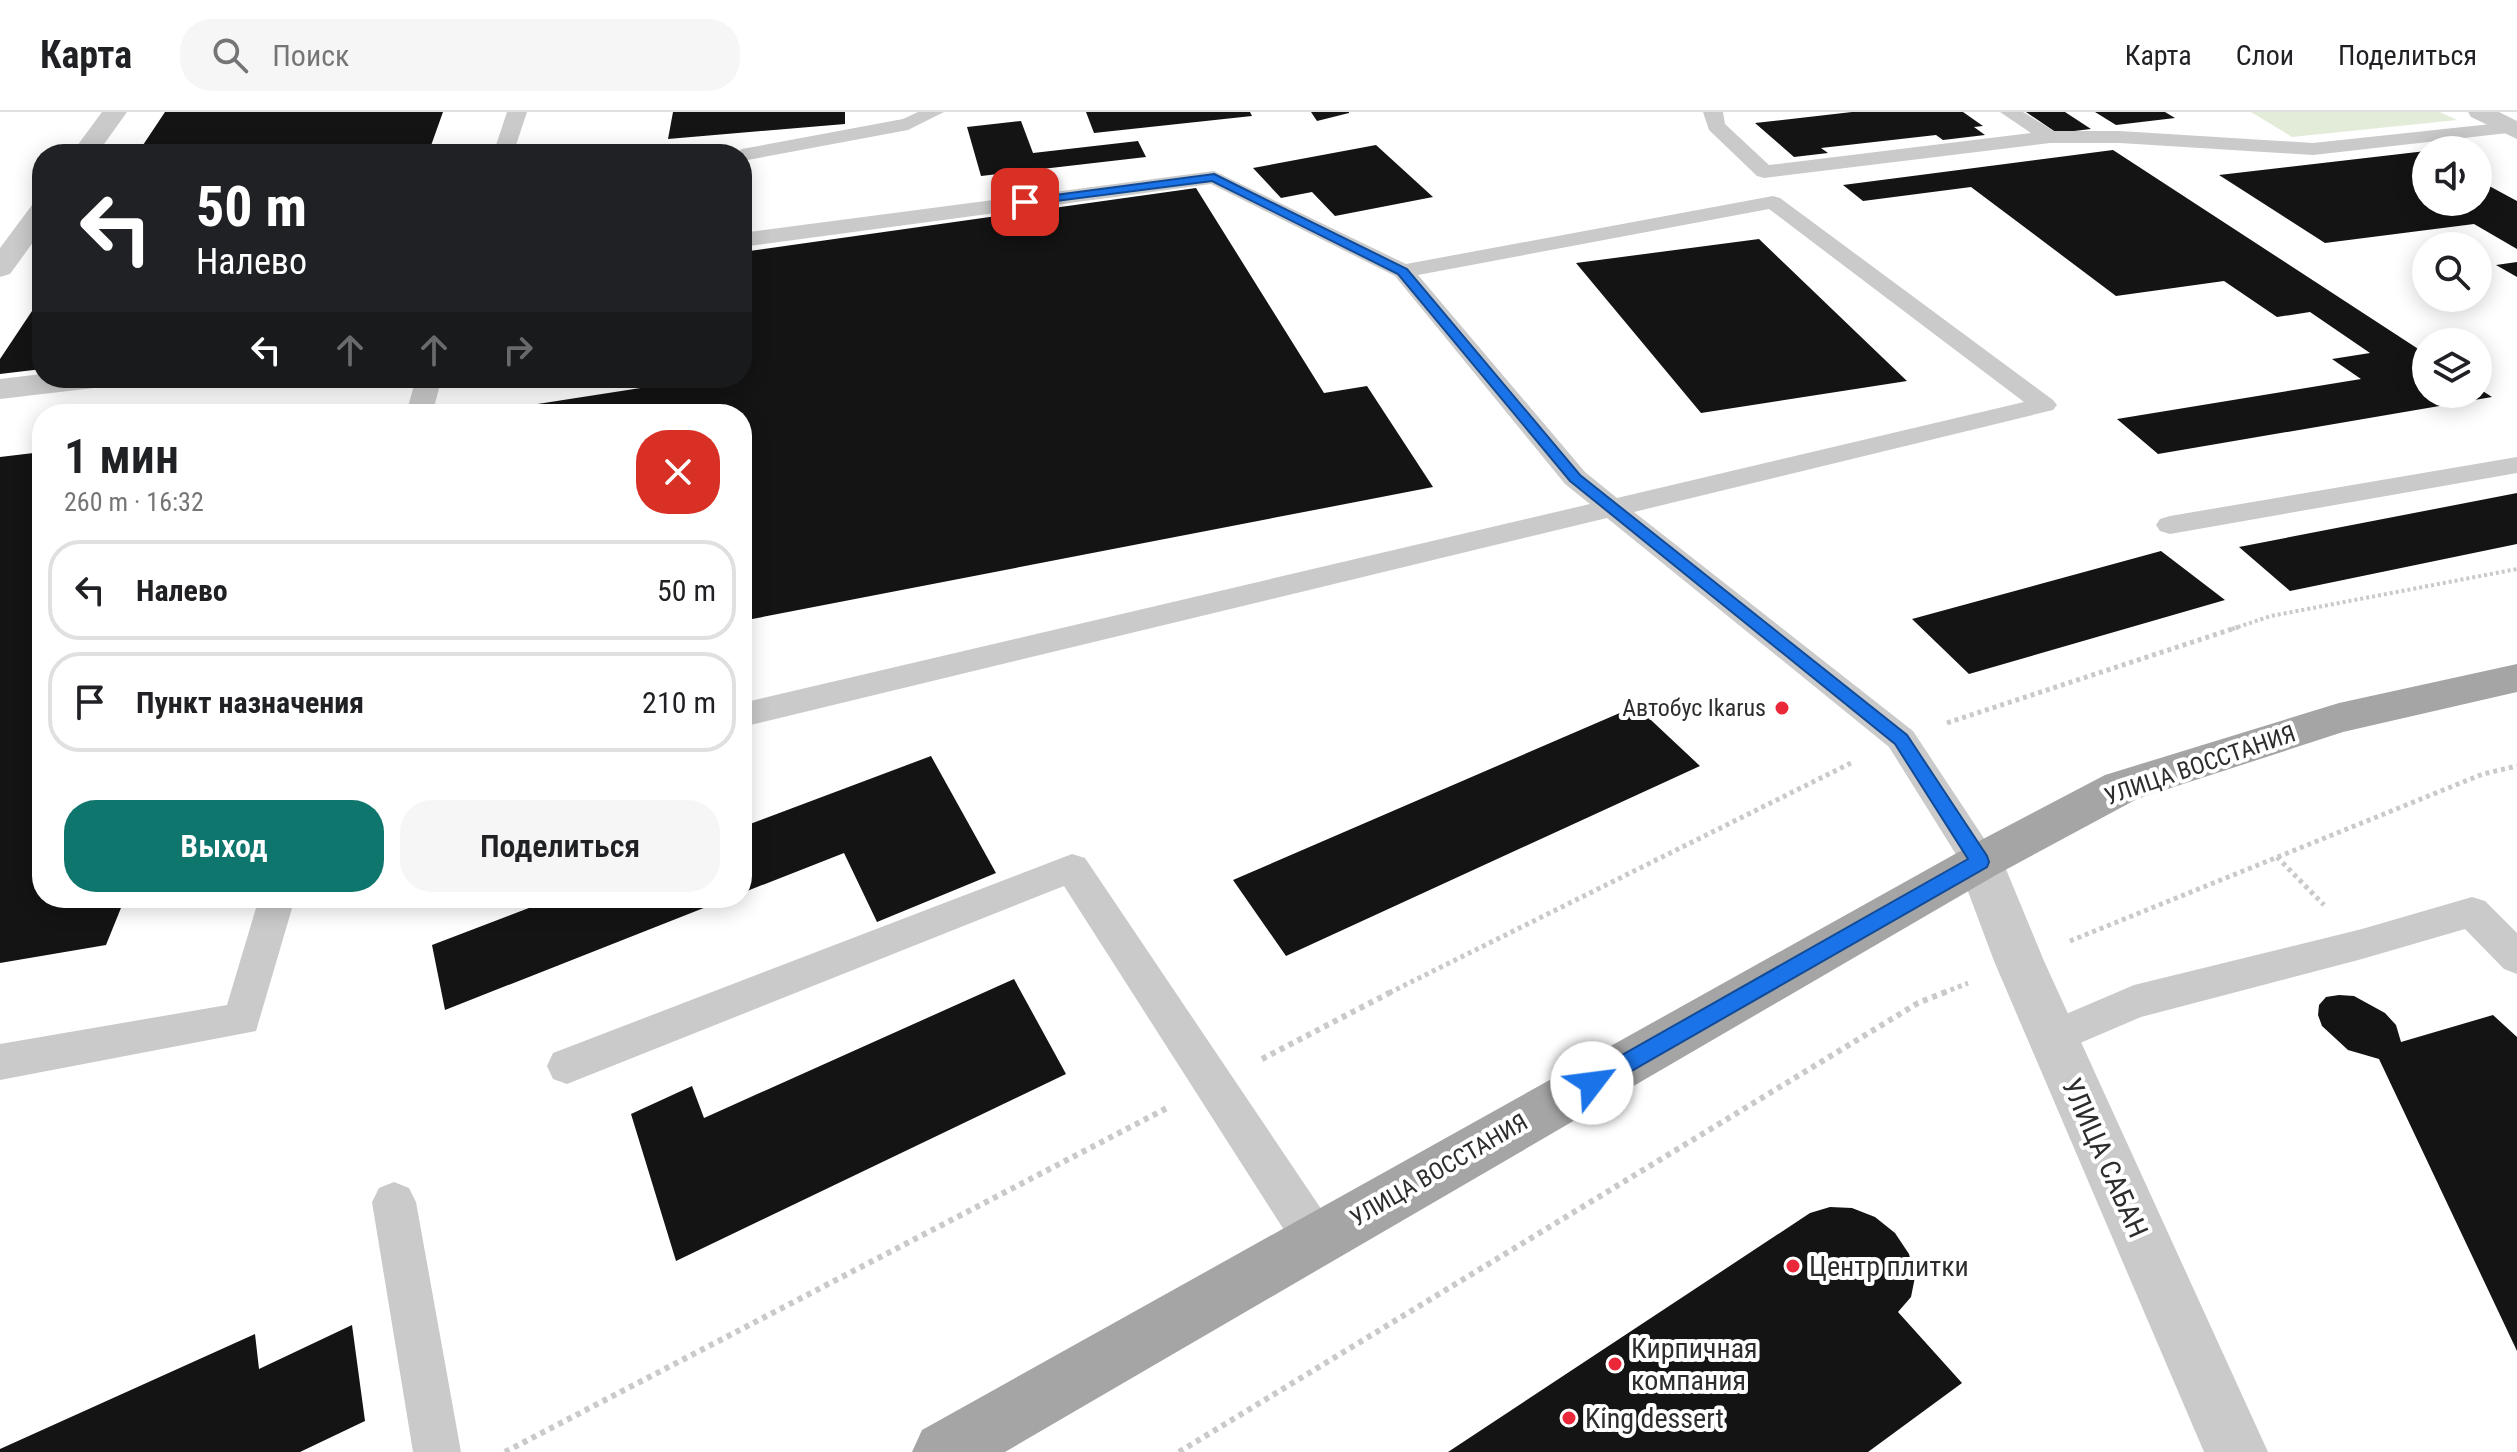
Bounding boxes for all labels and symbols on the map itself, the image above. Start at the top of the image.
pin [991,168,1059,236]
place label: Автобус Ikarus [1622,694,1766,722]
marker: Автобус Ikarus [1773,699,1791,717]
street label: УЛИЦА ВОССТАНИЯ [2101,719,2299,811]
position arrow [1550,1041,1634,1125]
street label: УЛИЦА САБАН [2055,1073,2155,1243]
street label: УЛИЦА ВОССТАНИЯ [1345,1108,1533,1232]
place label: Центр плитки [1809,1250,1969,1283]
marker: Центр плитки [1784,1257,1802,1275]
place label: Кирпичная компания [1631,1332,1758,1397]
marker: Кирпичная компания [1606,1355,1624,1373]
place label: King dessert [1585,1402,1724,1435]
marker: King dessert [1560,1409,1578,1427]

